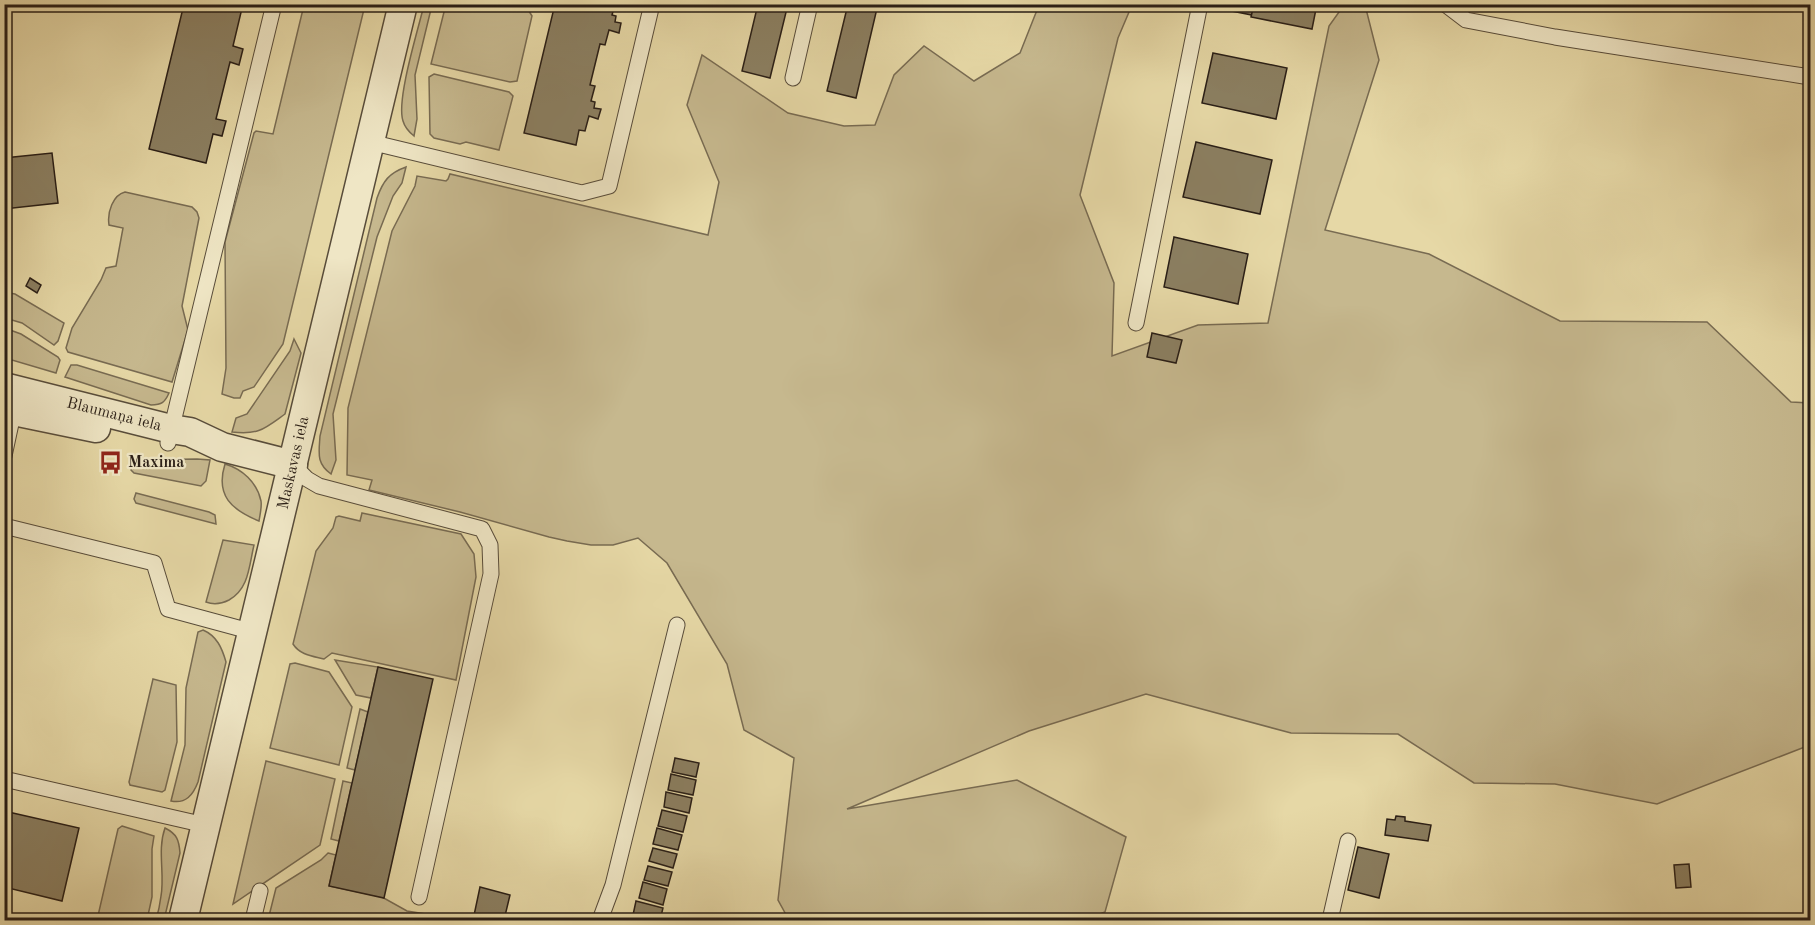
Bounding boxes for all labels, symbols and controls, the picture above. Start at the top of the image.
street label: Blaumaņa iela [65,395,163,436]
street label: Maskavas iela [276,415,313,511]
bus stop icon: Maxima [97,450,123,476]
place label: Maxima [128,455,184,471]

